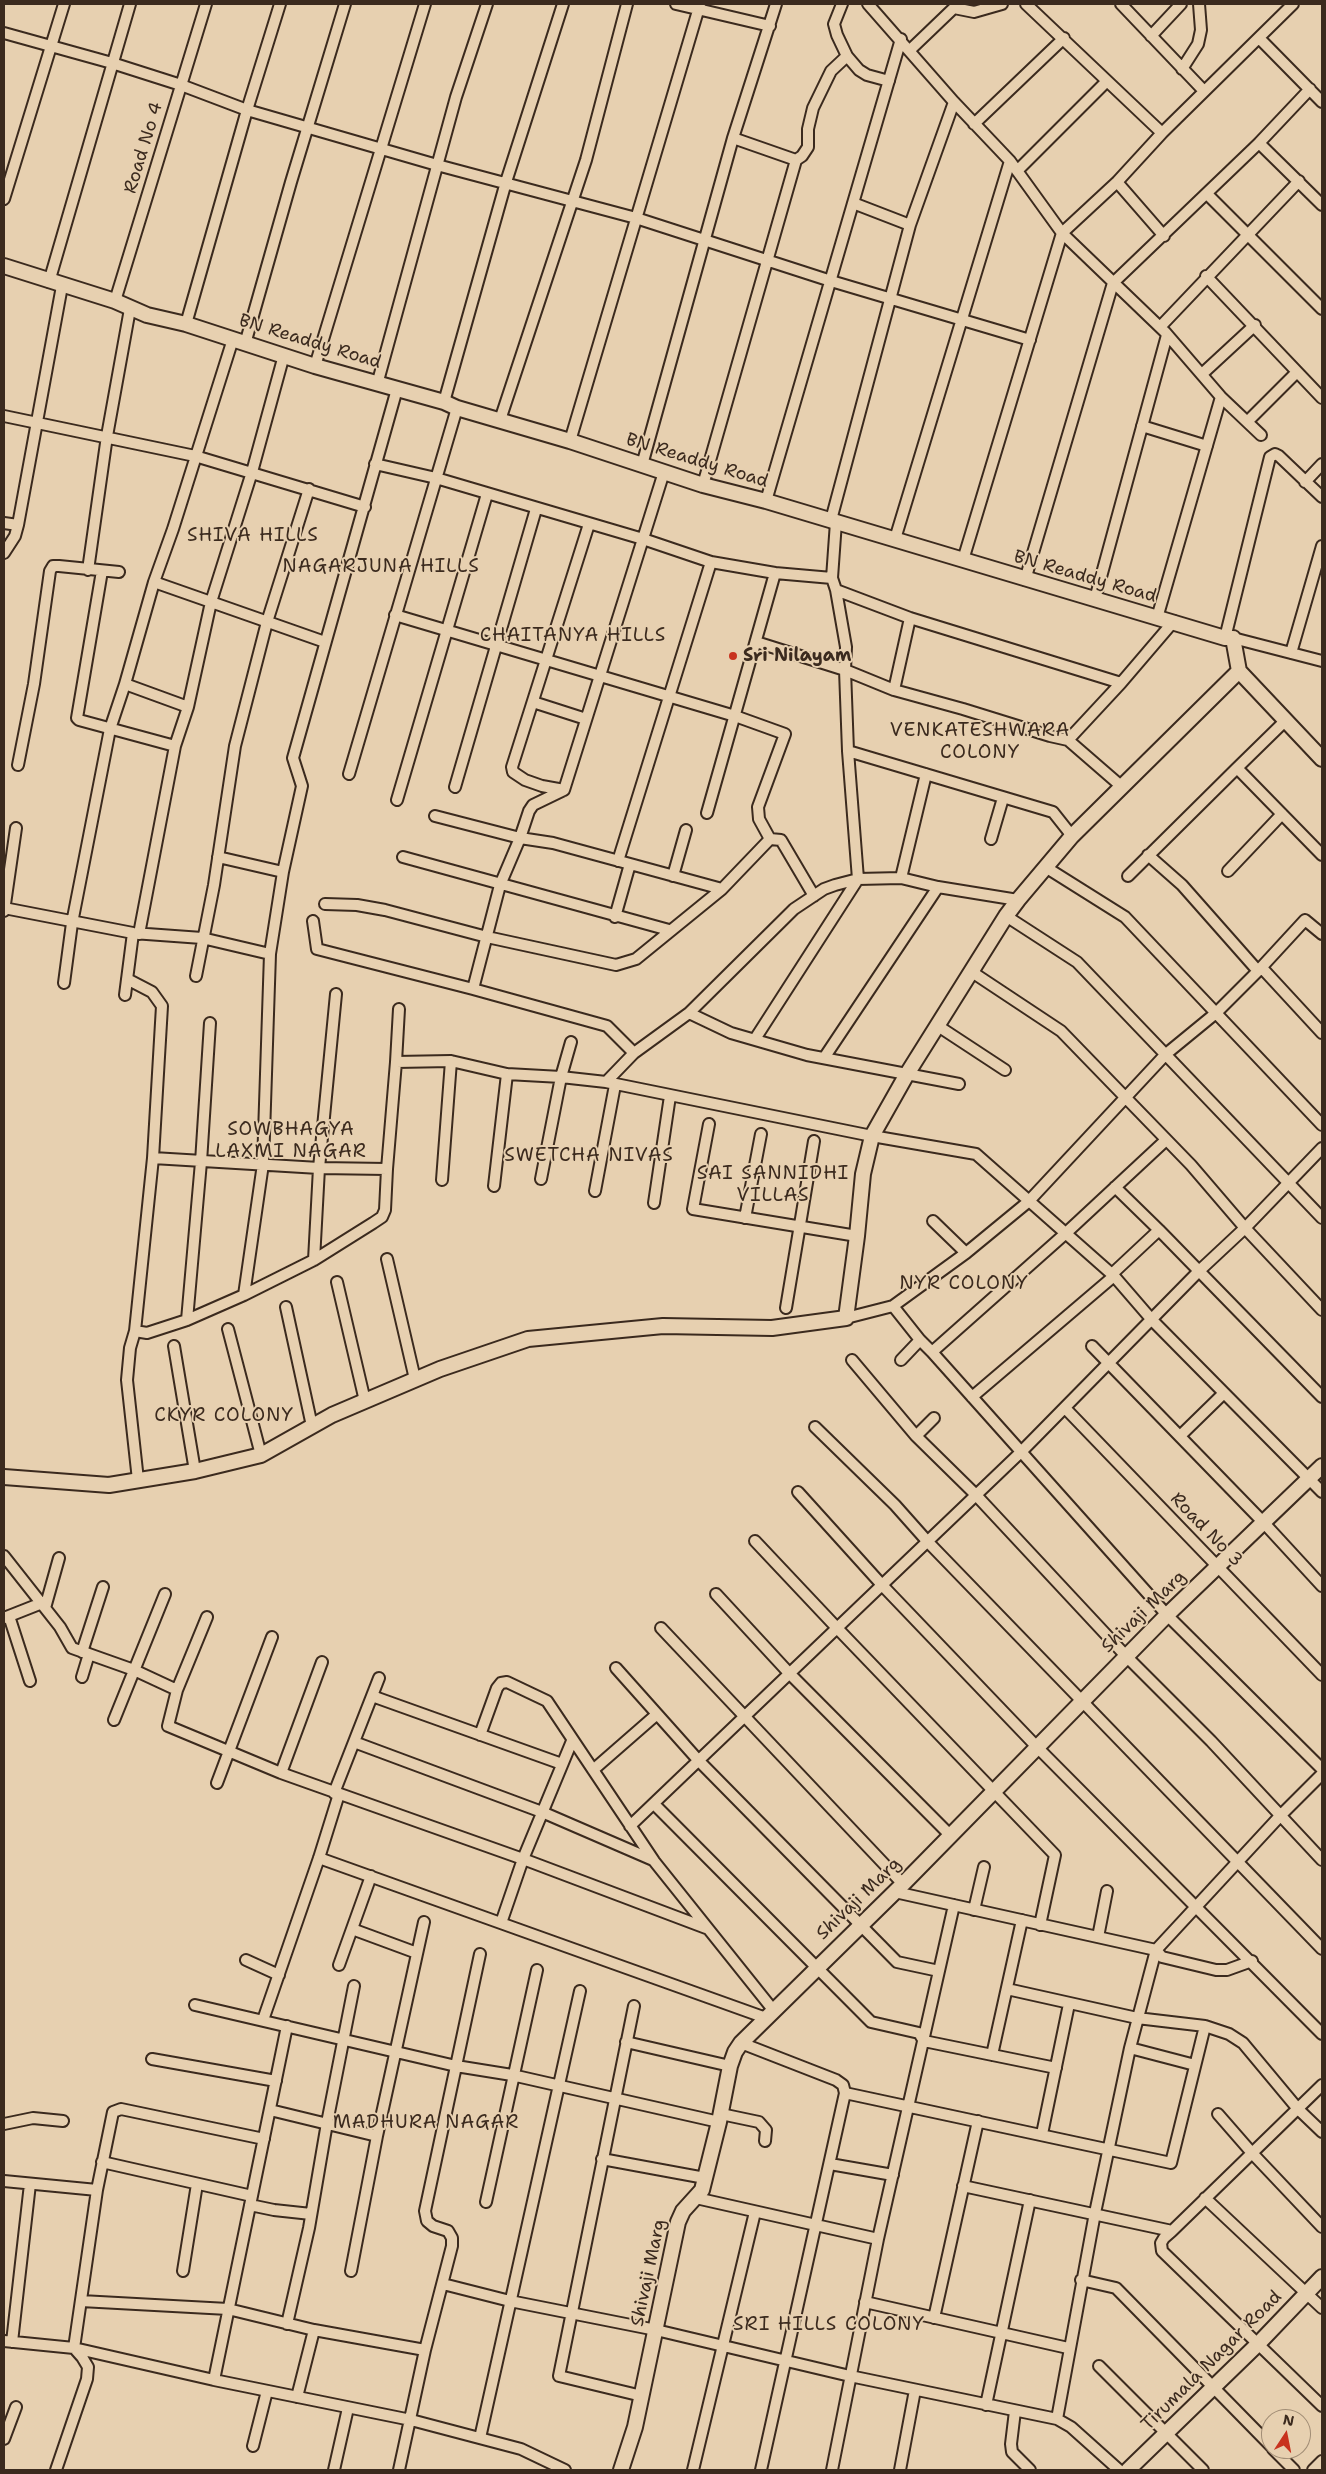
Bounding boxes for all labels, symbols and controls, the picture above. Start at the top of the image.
street label: Road No 4 [120,100,168,196]
street label: BN Readdy Road [236,310,384,374]
street label: BN Readdy Road [623,429,771,493]
district label: SHIVA HILLS [186,525,320,547]
street label: BN Readdy Road [1011,546,1159,608]
district label: NAGARJUNA HILLS [280,556,482,578]
district label: CHAITANYA HILLS [478,625,668,647]
place label: Sri Nilayam [743,645,851,667]
marker: Sri Nilayam [727,650,739,662]
district label: VENKATESHWARA COLONY [888,720,1072,764]
district label: SOWBHAGYA LAXMI NAGAR [214,1119,368,1163]
district label: SWETCHA NIVAS [503,1145,675,1167]
district label: SAI SANNIDHI VILLAS [695,1163,851,1207]
district label: NYR COLONY [898,1273,1030,1295]
district label: CKYR COLONY [153,1405,295,1427]
street label: Road No 3 [1165,1489,1247,1571]
street label: Shivaji Marg [1097,1566,1191,1658]
street label: Shivaji Marg [812,1853,906,1945]
district label: MADHURA NAGAR [331,2112,521,2134]
street label: Shivaji Marg [627,2217,671,2329]
street label: Tirumala Nagar Road [1137,2286,1287,2436]
district label: SRI HILLS COLONY [731,2314,927,2336]
north arrow [1261,2409,1311,2459]
text: N [1282,2410,1296,2430]

